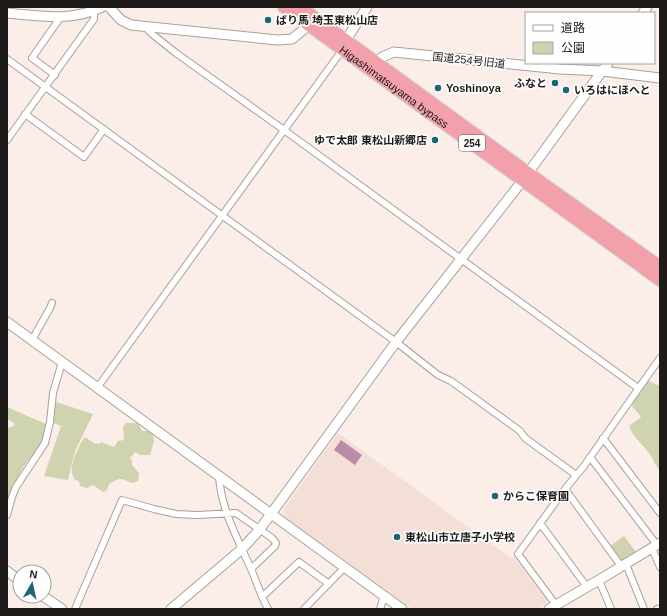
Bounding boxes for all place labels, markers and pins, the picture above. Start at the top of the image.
place label: ばり馬 埼玉東松山店 [276,14,378,26]
marker: ばり馬 埼玉東松山店 [263,15,273,25]
place label: ふなと [514,77,547,89]
marker: ふなと [550,78,560,88]
place label: Yoshinoya [446,82,502,94]
marker: Yoshinoya [433,83,443,93]
place label: いろはにほへと [574,84,650,96]
marker: いろはにほへと [561,85,571,95]
place label: ゆで太郎 東松山新郷店 [314,134,427,146]
marker: ゆで太郎 東松山新郷店 [430,135,440,145]
place label: からこ保育園 [503,490,569,502]
marker: からこ保育園 [490,491,500,501]
place label: 東松山市立唐子小学校 [405,531,515,543]
marker: 東松山市立唐子小学校 [392,532,402,542]

